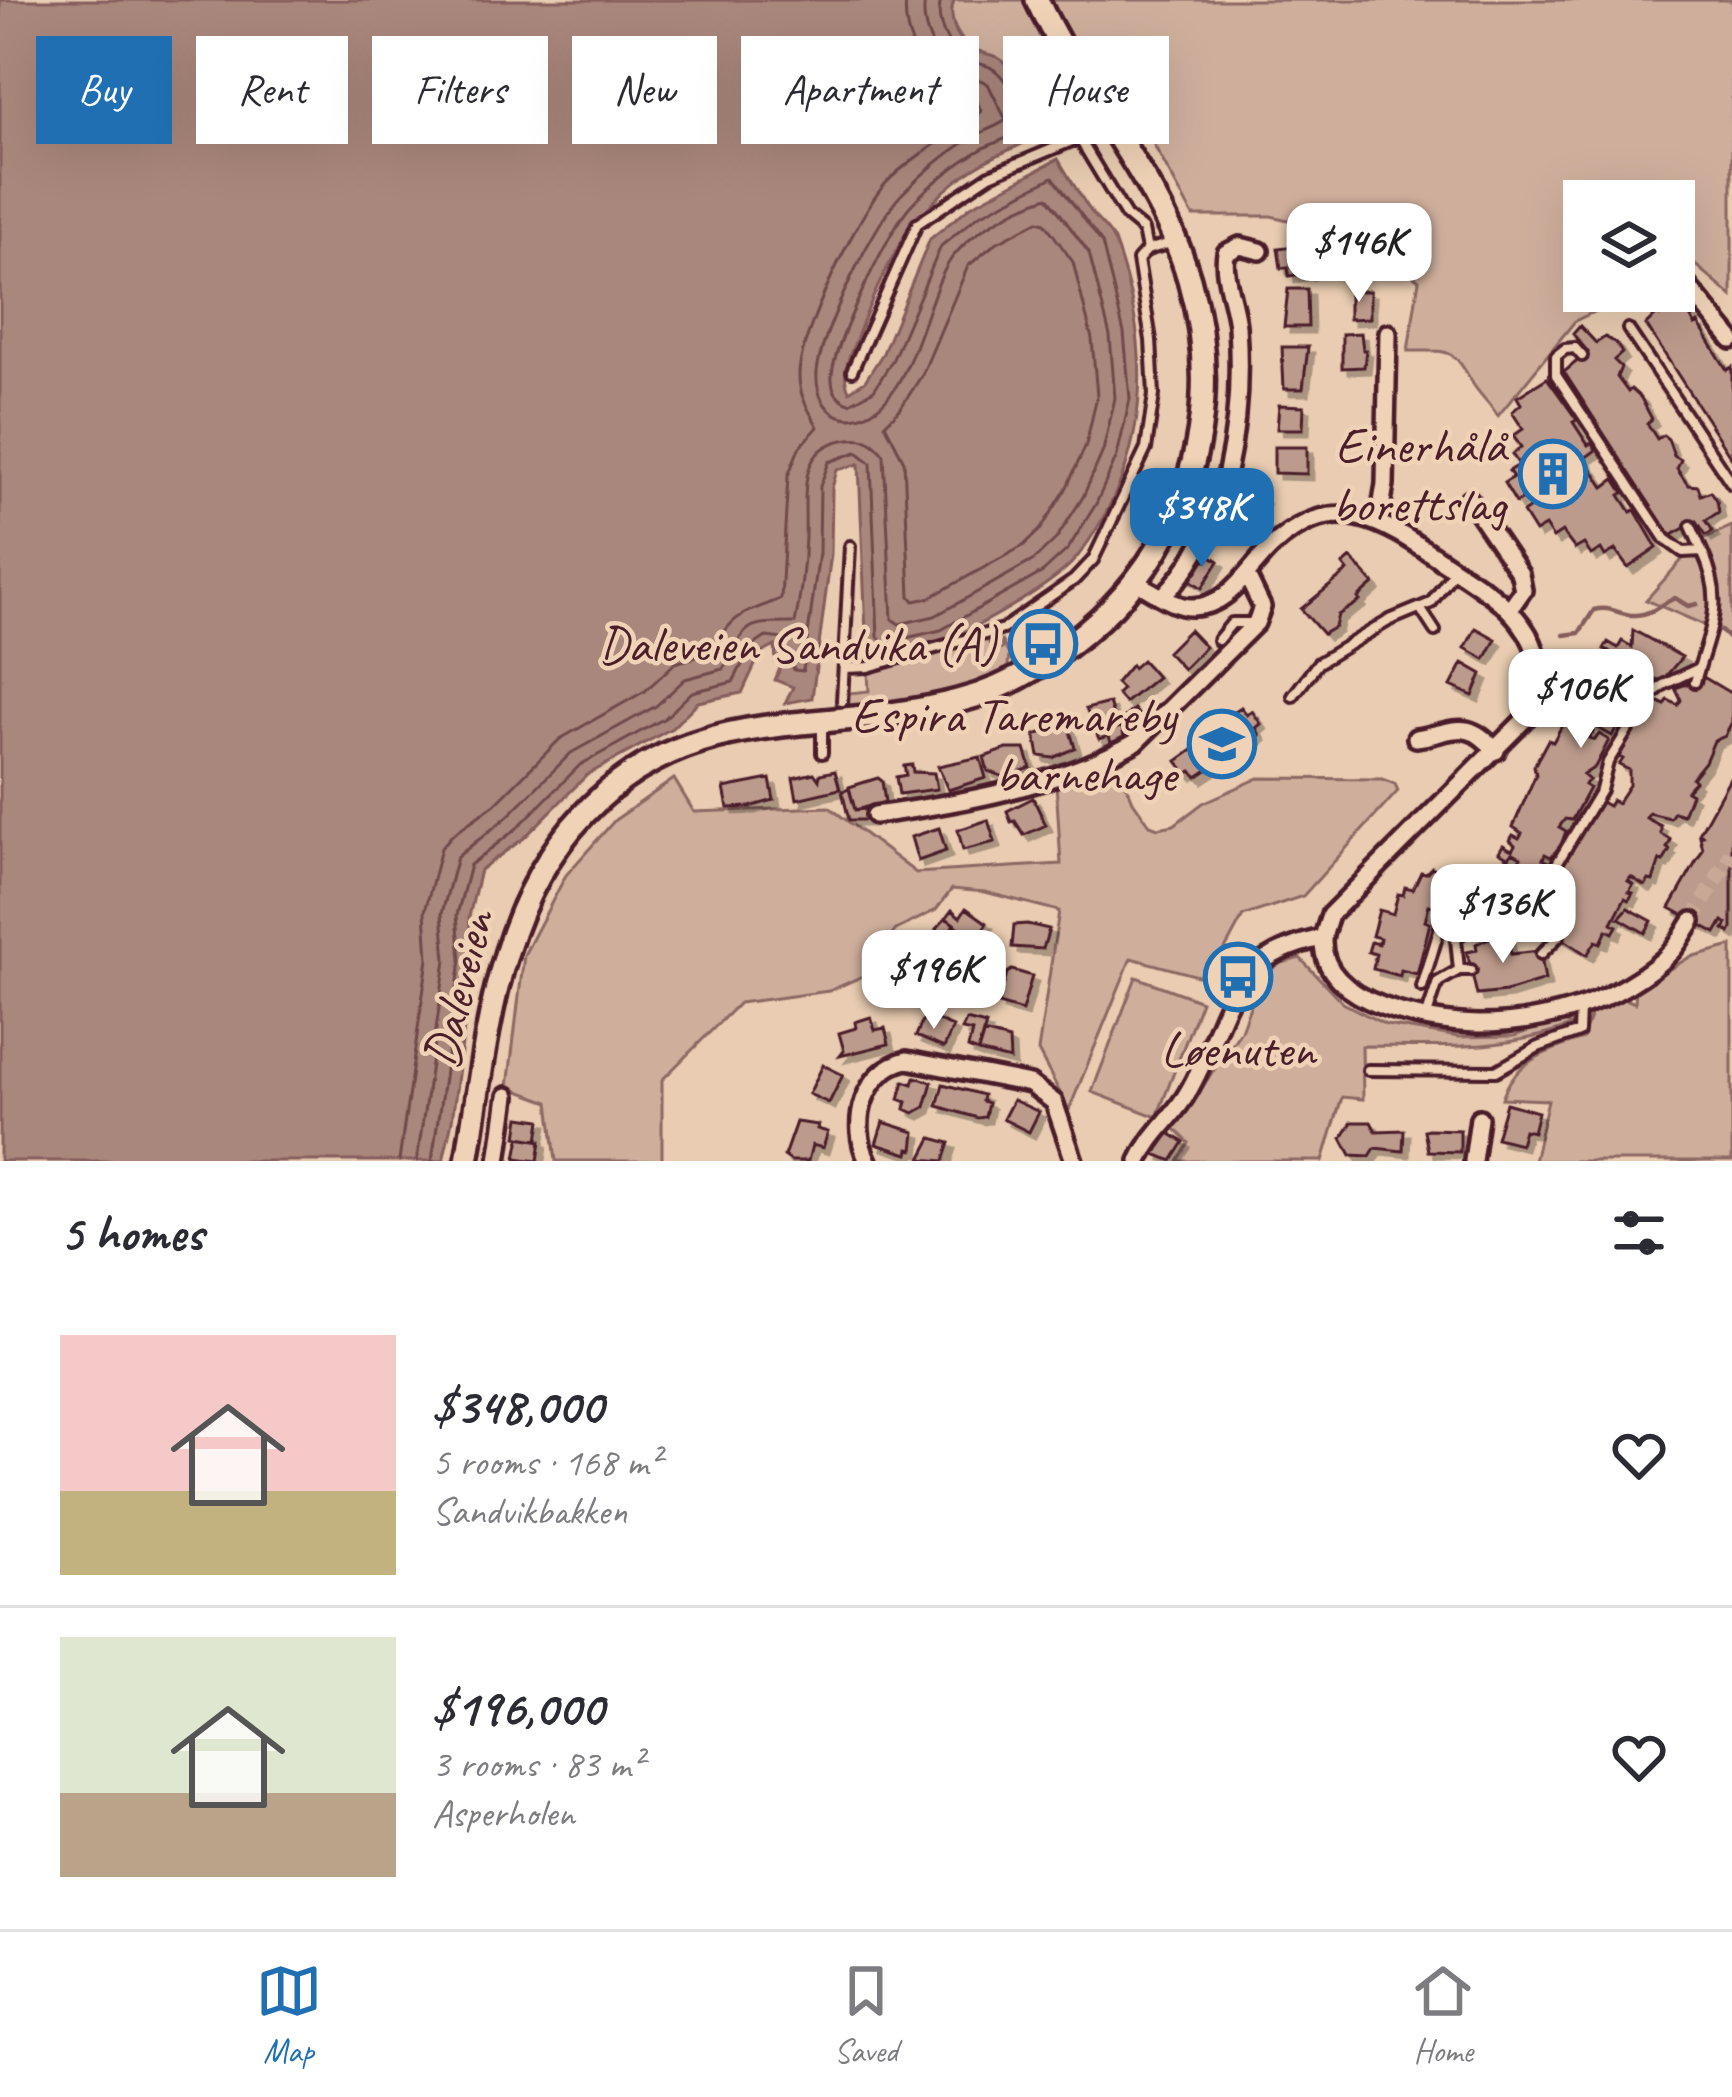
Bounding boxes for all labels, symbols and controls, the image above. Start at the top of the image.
chip: Buy [36,36,172,144]
chip: Rent [196,36,348,144]
chip: Filters [372,36,548,144]
chip: New [572,36,717,144]
chip: Apartment [741,36,979,144]
chip: House [1003,36,1169,144]
map controls [1563,180,1695,312]
button: layers [1563,180,1695,312]
pin: $146K [1275,203,1443,305]
text: $146K [1314,217,1404,266]
place label: Einerhålå borettslag [1332,413,1510,536]
building icon: Einerhålå borettslag [1518,439,1588,509]
pin: $348K [1118,468,1286,570]
text: $348K [1157,482,1247,531]
bus stop icon: Daleveien Sandvika (A) [1008,609,1078,679]
place label: Daleveien Sandvika (A) [598,612,999,676]
pin: $106K [1497,649,1665,751]
text: $106K [1536,663,1626,712]
place label: Espira Taremareby barnehage [851,683,1180,806]
school or university icon: Espira Taremareby barnehage [1187,709,1257,779]
pin: $136K [1419,864,1587,966]
text: $136K [1458,878,1548,927]
street label: Daleveien [408,901,509,1074]
pin: $196K [850,930,1018,1032]
bus stop icon: Løenuten [1203,942,1273,1012]
text: $196K [889,944,979,993]
place label: Løenuten [1161,1017,1318,1081]
icon: filters [1606,1200,1672,1266]
text: 5 homes [60,1201,203,1265]
text: $348,000 [432,1374,603,1438]
icon: home [156,1383,300,1527]
icon: heart [1606,1422,1672,1488]
text: 5 rooms · 168 m² [432,1438,660,1487]
text: Sandvikbakken [432,1487,627,1536]
text: $196,000 [432,1676,603,1740]
icon: home [156,1685,300,1829]
icon: heart [1606,1724,1672,1790]
text: 3 rooms · 83 m² [432,1740,643,1789]
text: Asperholen [432,1789,575,1838]
tab: Map [256,1958,322,2072]
tab: Saved [833,1958,899,2072]
tab: Home [1410,1958,1476,2072]

